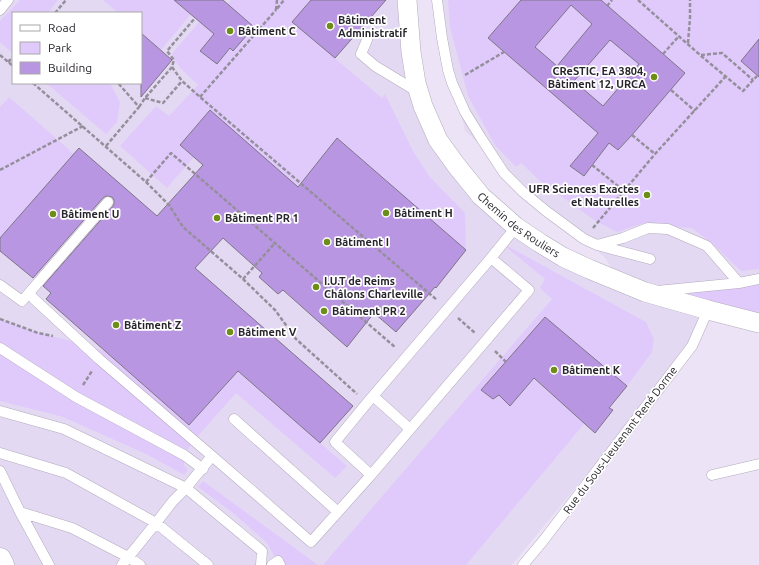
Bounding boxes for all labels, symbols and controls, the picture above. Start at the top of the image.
legend [12,12,142,84]
place label: Bâtiment Administratif [338,14,407,39]
text: Road [48,21,76,34]
marker: Bâtiment Administratif [325,21,335,31]
place label: Bâtiment C [238,25,296,37]
marker: Bâtiment C [225,26,235,36]
text: Park [48,41,72,54]
text: Building [48,61,92,74]
place label: CReSTIC, EA 3804, Bâtiment 12, URCA [548,65,646,90]
marker: CReSTIC, EA 3804, Bâtiment 12, URCA [649,72,659,82]
place label: UFR Sciences Exactes et Naturelles [529,183,639,208]
street label: Chemin des Rouliers [475,190,562,260]
marker: UFR Sciences Exactes et Naturelles [642,190,652,200]
place label: Bâtiment H [394,207,453,219]
place label: Bâtiment U [61,208,119,220]
marker: Bâtiment H [381,208,391,218]
marker: Bâtiment U [48,209,58,219]
place label: Bâtiment PR 1 [225,212,299,224]
marker: Bâtiment PR 1 [212,213,222,223]
place label: Bâtiment I [335,236,389,248]
marker: Bâtiment I [322,237,332,247]
place label: I.U.T de Reims Châlons Charleville [324,275,423,300]
marker: I.U.T de Reims Châlons Charleville [311,282,321,292]
place label: Bâtiment PR 2 [332,305,406,317]
marker: Bâtiment PR 2 [319,306,329,316]
place label: Bâtiment Z [124,319,182,331]
marker: Bâtiment Z [111,320,121,330]
place label: Bâtiment V [238,326,297,338]
marker: Bâtiment V [225,327,235,337]
street label: Rue du Sous-Lieutenant René Dorme [561,364,679,516]
place label: Bâtiment K [562,364,621,376]
marker: Bâtiment K [549,365,559,375]

